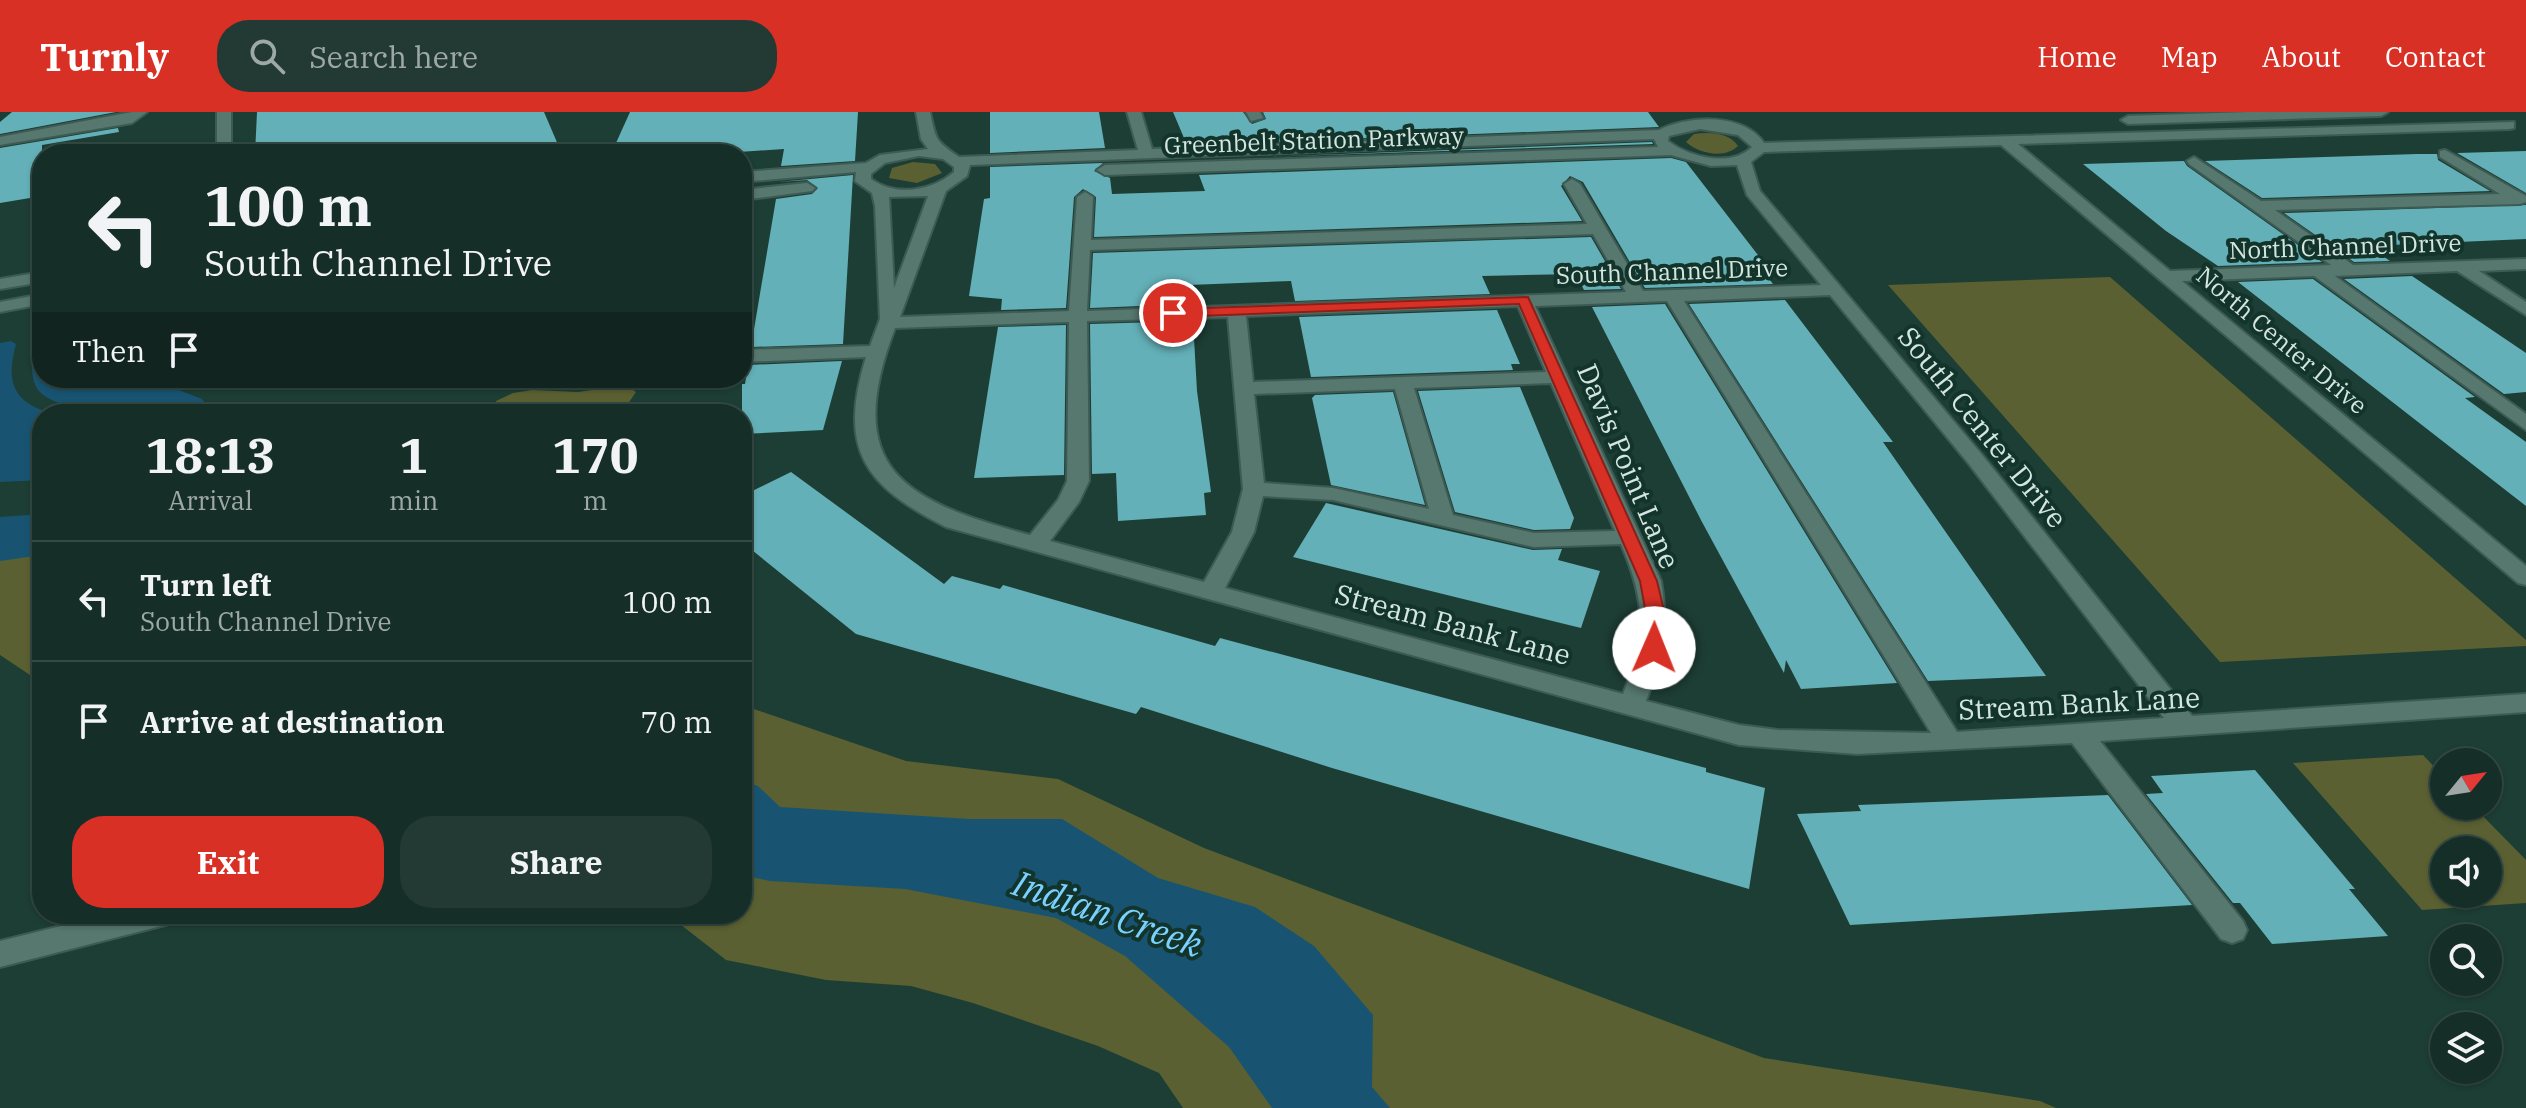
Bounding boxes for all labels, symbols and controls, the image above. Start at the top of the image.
search box [217,20,777,92]
text: Turnly [40,32,169,81]
icon: search [245,34,289,78]
text: Search here [309,37,478,76]
text: Home [2037,38,2117,75]
text: Map [2161,38,2218,75]
text: About [2262,38,2341,75]
text: Contact [2385,38,2486,75]
street label: Greenbelt Station Parkway [1163,119,1465,161]
text: 100 m [204,169,372,241]
icon: left [72,176,176,280]
street label: North Channel Drive [2228,226,2462,266]
text: South Channel Drive [204,239,552,286]
street label: South Channel Drive [1555,251,1789,291]
street label: North Center Drive [2190,259,2374,421]
pin [1139,279,1207,347]
icon: arrive [1151,291,1195,335]
street label: South Center Drive [1890,319,2076,535]
icon: arrive [162,328,206,372]
text: Then [72,331,146,370]
street label: Davis Point Lane [1569,358,1689,574]
text: 18:13 [146,424,275,486]
text: 1 [399,424,428,486]
text: 170 [552,424,638,486]
text: Arrival [168,483,253,517]
text: min [389,483,438,517]
text: m [583,483,608,517]
text: Turn left [140,565,272,604]
street label: Stream Bank Lane [1331,575,1575,673]
icon: left [72,579,116,623]
text: 100 m [622,582,712,621]
text: South Channel Drive [140,604,391,638]
position arrow [1612,606,1696,690]
street label: Stream Bank Lane [1957,678,2201,728]
icon: arrive [72,699,116,743]
text: Arrive at destination [140,702,445,741]
text: 70 m [640,702,712,741]
north arrow [2430,748,2502,820]
map controls [2430,748,2502,1084]
button: Exit [72,816,384,908]
button: Share [400,816,712,908]
button: sound [2430,836,2502,908]
water label: Indian Creek [1006,858,1210,968]
button: search [2430,924,2502,996]
button: layers [2430,1012,2502,1084]

